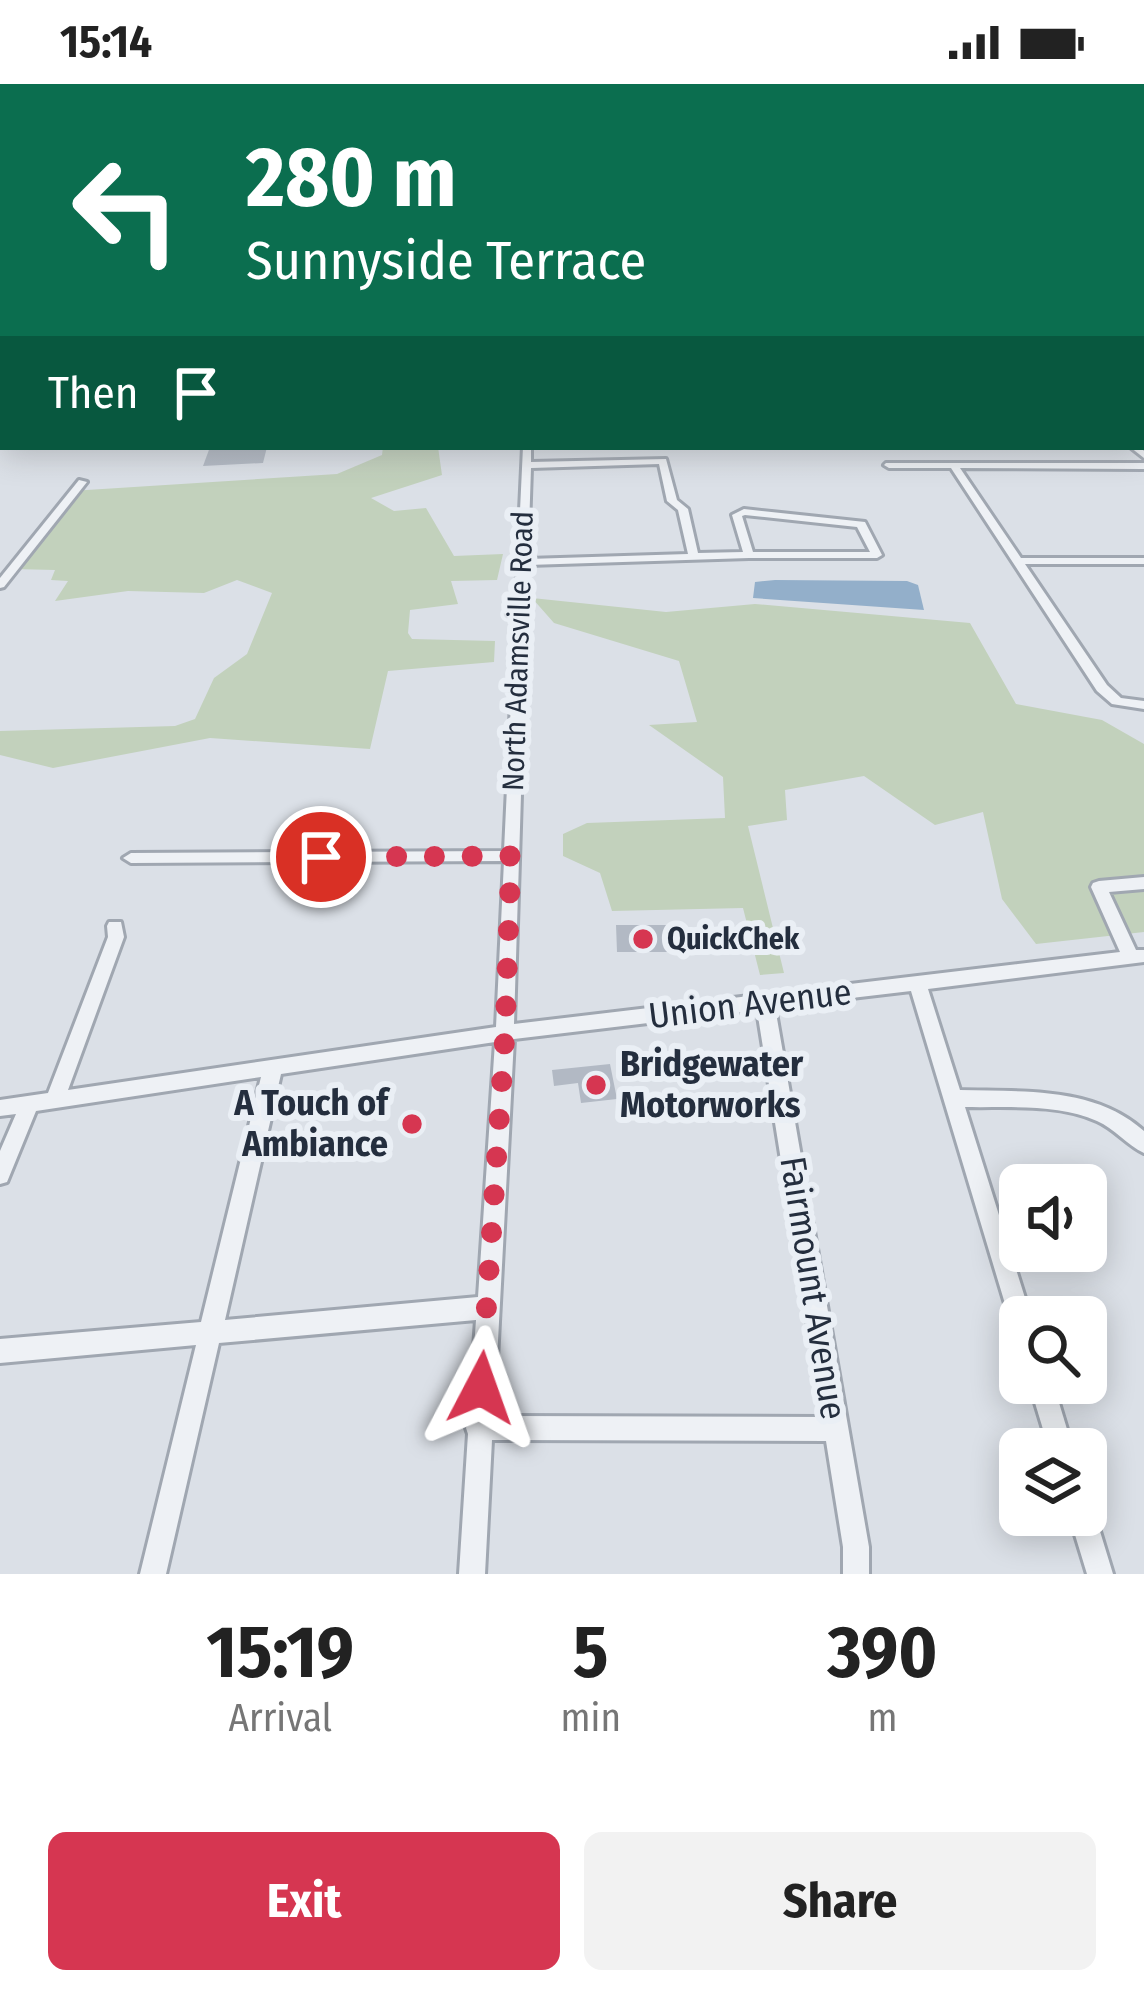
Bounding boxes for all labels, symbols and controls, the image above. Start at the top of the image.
text: 15:14 [60,15,152,69]
text: 280 m [246,127,457,228]
icon: left [48,132,204,288]
text: Sunnyside Terrace [246,229,646,293]
icon: arrive [163,360,229,426]
text: Then [48,366,139,420]
street label: North Adamsville Road [495,511,541,791]
pin [270,806,372,908]
icon: arrive [288,824,354,890]
place label: QuickChek [667,921,800,957]
marker: QuickChek [630,926,656,952]
street label: Union Avenue [646,970,854,1038]
place label: Bridgewater Motorworks [620,1042,804,1127]
marker: Bridgewater Motorworks [583,1072,609,1098]
place label: A Touch of Ambiance [233,1081,391,1166]
marker: A Touch of Ambiance [399,1111,425,1137]
street label: Fairmount Avenue [770,1153,856,1423]
map controls [999,1164,1107,1536]
button: sound [999,1164,1107,1272]
button: search [999,1296,1107,1404]
position arrow [418,1325,544,1451]
button: layers [999,1428,1107,1536]
text: 15:19 [207,1610,354,1696]
text: 5 [573,1610,608,1696]
text: 390 [828,1610,937,1696]
text: Arrival [229,1695,332,1741]
text: min [561,1695,621,1741]
text: m [867,1695,897,1741]
button: Exit [48,1832,560,1970]
button: Share [584,1832,1096,1970]

